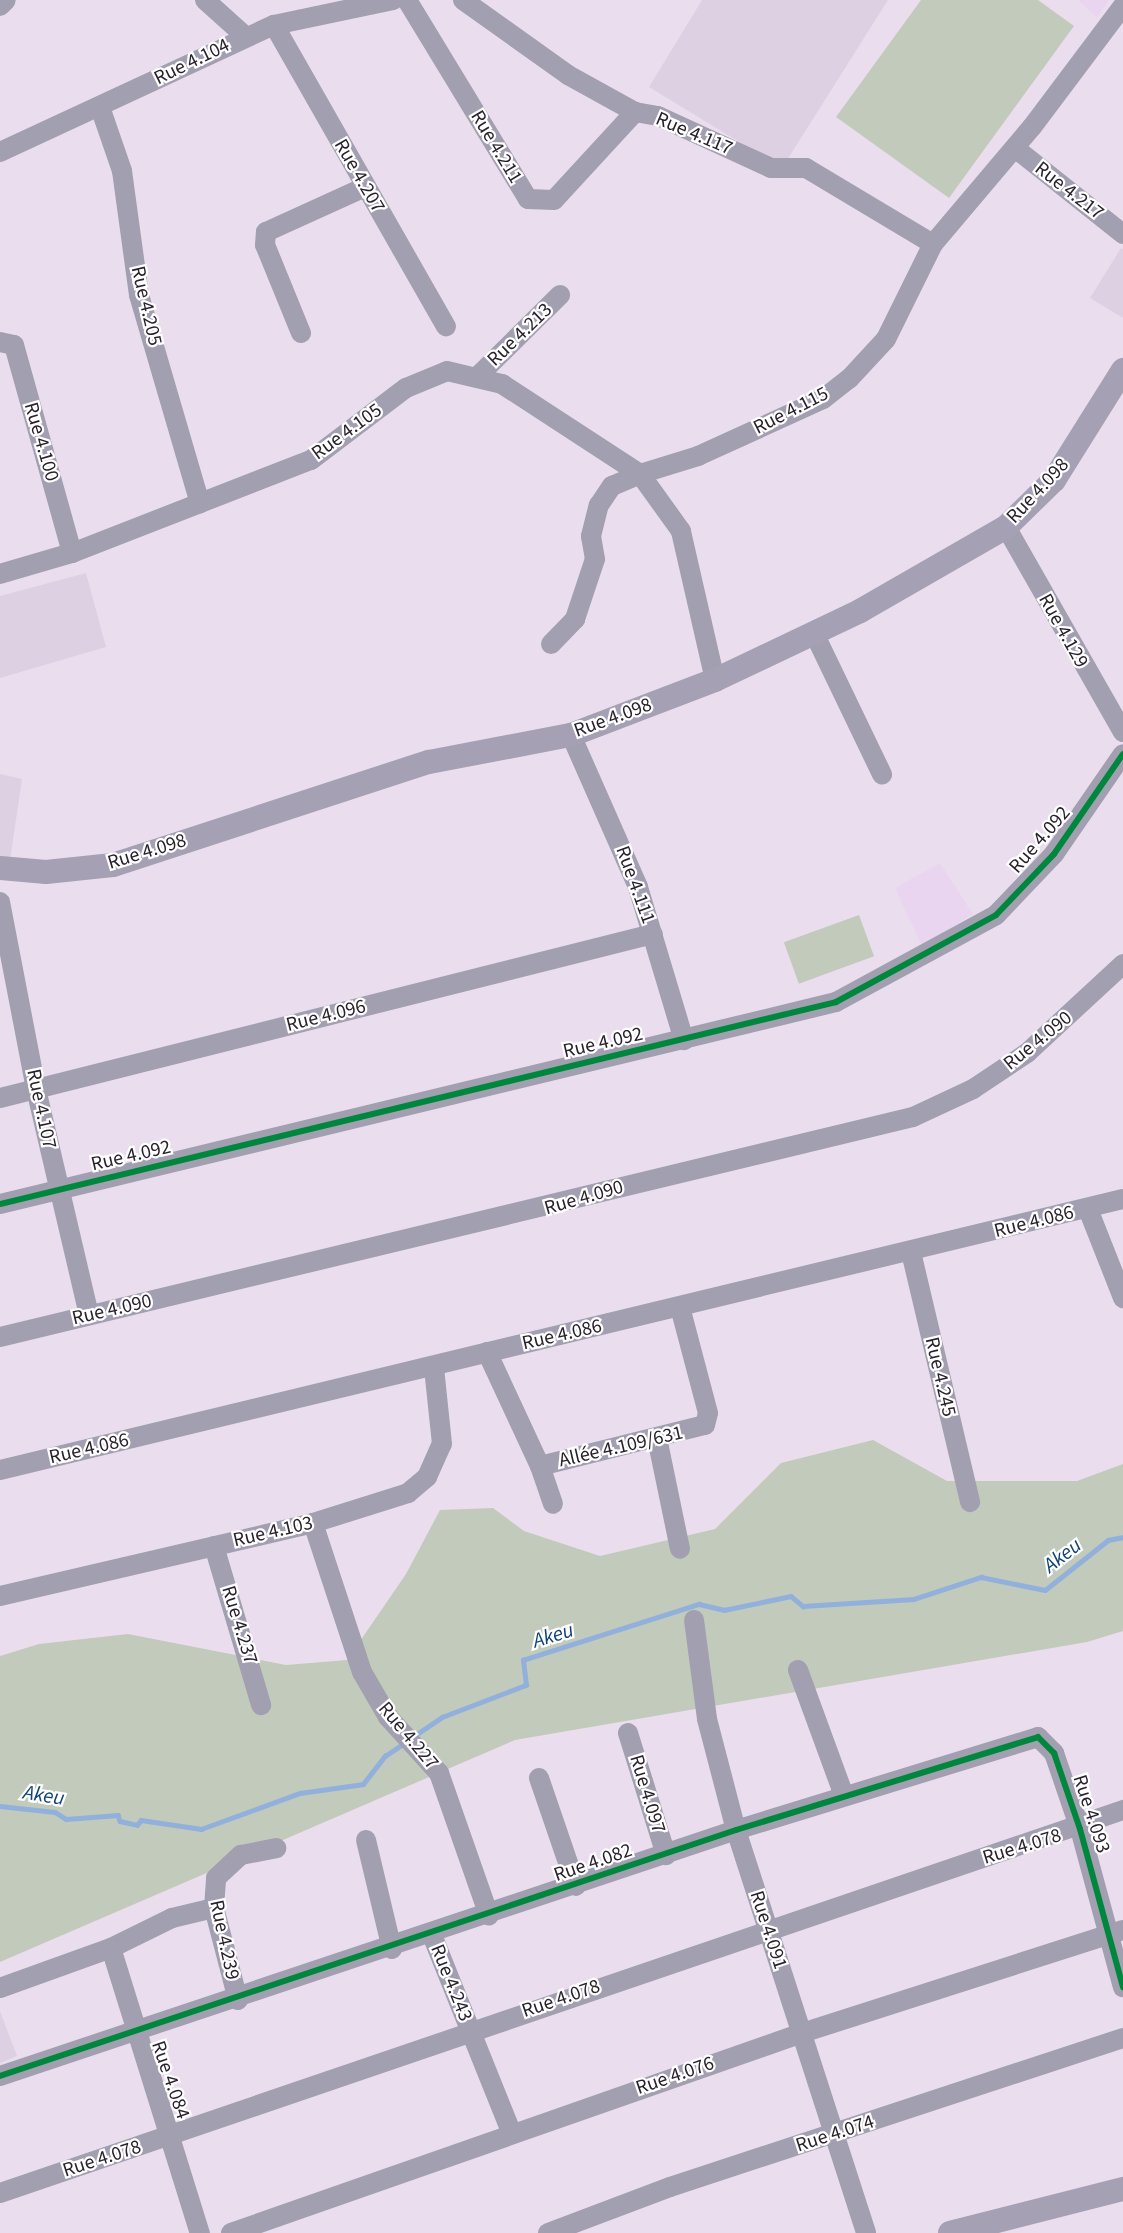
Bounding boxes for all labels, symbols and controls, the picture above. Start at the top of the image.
street label: Rue 4.104 [150,33,234,91]
street label: Rue 4.211 [465,106,527,188]
street label: Rue 4.117 [652,107,736,161]
street label: Rue 4.207 [328,135,390,217]
street label: Rue 4.217 [1030,157,1108,225]
street label: Rue 4.205 [125,264,167,348]
street label: Rue 4.213 [483,298,557,372]
street label: Rue 4.115 [750,382,832,440]
street label: Rue 4.105 [307,399,387,465]
street label: Rue 4.100 [18,400,64,484]
street label: Rue 4.098 [1002,453,1074,529]
street label: Rue 4.129 [1033,590,1093,672]
street label: Rue 4.098 [571,693,655,743]
street label: Rue 4.092 [1004,802,1076,878]
street label: Rue 4.098 [105,829,189,875]
street label: Rue 4.111 [610,843,660,927]
street label: Rue 4.096 [284,995,368,1037]
street label: Rue 4.090 [999,1006,1077,1076]
street label: Rue 4.092 [561,1022,645,1064]
street label: Rue 4.107 [21,1067,61,1151]
street label: Rue 4.092 [89,1135,173,1177]
street label: Rue 4.090 [542,1175,626,1221]
street label: Rue 4.086 [992,1201,1076,1243]
street label: Rue 4.090 [70,1289,154,1331]
street label: Rue 4.086 [520,1314,604,1356]
street label: Rue 4.245 [919,1335,961,1419]
street label: Allée 4.109/631 [557,1421,685,1473]
street label: Rue 4.086 [47,1428,131,1470]
street label: Rue 4.103 [231,1511,315,1553]
water label: Akeu [1038,1532,1086,1578]
street label: Rue 4.237 [216,1583,262,1667]
water label: Akeu [530,1617,576,1653]
street label: Rue 4.227 [373,1697,443,1775]
street label: Rue 4.097 [624,1752,670,1836]
street label: Rue 4.093 [1067,1772,1115,1856]
water label: Akeu [22,1779,66,1811]
street label: Rue 4.078 [980,1824,1064,1870]
street label: Rue 4.082 [551,1838,635,1888]
street label: Rue 4.091 [744,1888,792,1972]
street label: Rue 4.239 [204,1898,244,1982]
street label: Rue 4.243 [425,1941,477,2025]
street label: Rue 4.078 [519,1974,603,2024]
street label: Rue 4.084 [145,2038,195,2122]
street label: Rue 4.076 [633,2051,717,2101]
street label: Rue 4.074 [793,2110,877,2158]
street label: Rue 4.078 [60,2135,144,2183]

